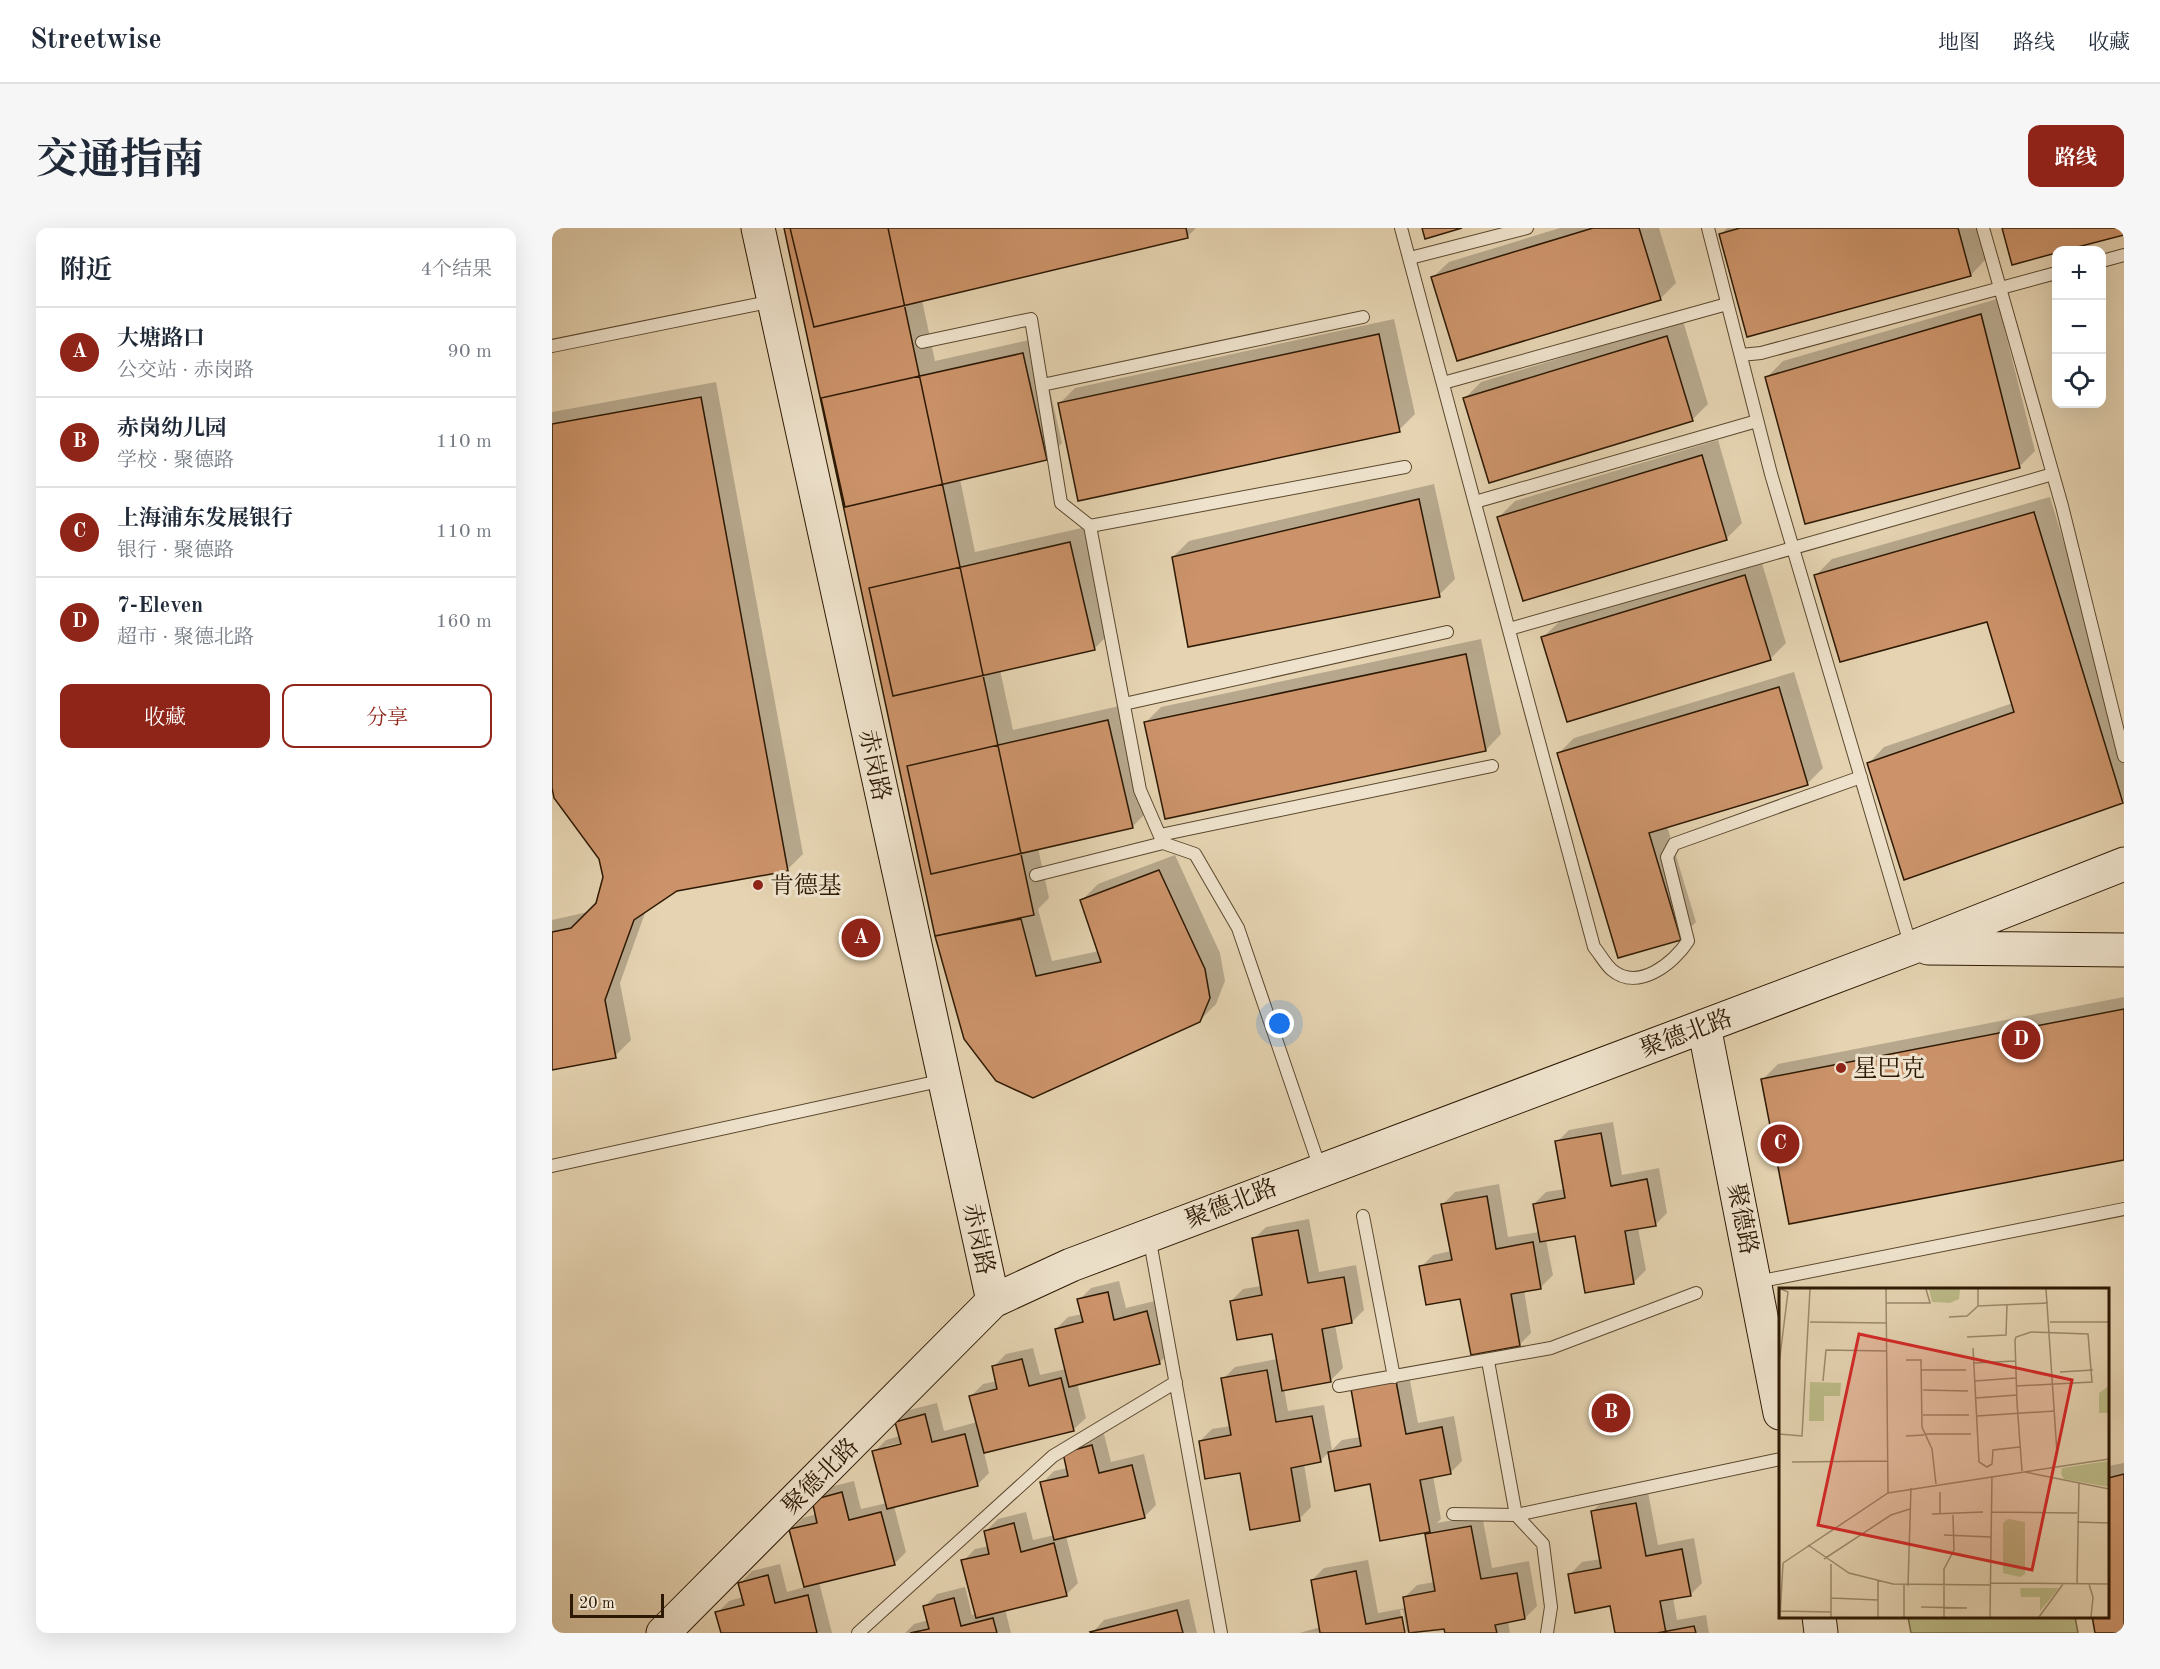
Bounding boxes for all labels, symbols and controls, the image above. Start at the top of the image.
text: Streetwise [30,27,162,55]
text: 地图 [1938,33,1980,54]
text: 路线 [2013,33,2055,54]
text: 收藏 [2088,33,2130,54]
button: 路线 [2028,125,2124,187]
text: 交通指南 [36,141,204,183]
map controls [2052,246,2106,408]
button: + [2052,246,2106,300]
text: 附近 [60,258,112,284]
text: 4个结果 [420,260,492,280]
button: − [2052,300,2106,354]
text: 大塘路口 [117,328,205,350]
text: A [72,342,87,362]
text: 90 m [447,342,492,362]
button: locate [2052,354,2106,408]
text: 公交站 · 赤岗路 [117,361,254,381]
text: 赤岗幼儿园 [117,418,227,440]
text: B [72,432,87,452]
text: 110 m [436,432,492,452]
text: 学校 · 聚德路 [117,451,234,471]
text: 上海浦东发展银行 [117,508,293,530]
text: C [73,522,86,542]
text: 110 m [436,522,492,542]
text: 银行 · 聚德路 [117,541,234,561]
text: 7-Eleven [117,595,203,617]
text: D [72,612,87,632]
text: 160 m [436,612,492,632]
text: 超市 · 聚德北路 [117,628,254,648]
button: 收藏 [60,684,270,748]
button: 分享 [282,684,492,748]
street label: 赤岗路 [854,727,895,803]
place label: 肯德基 [770,872,842,899]
marker: 肯德基 [751,878,765,892]
pin: A [842,916,880,960]
street label: 聚德北路 [1636,1004,1736,1063]
your location [1265,1009,1294,1038]
pin: D [2002,1018,2040,1062]
place label: 星巴克 [1853,1055,1925,1082]
marker: 星巴克 [1834,1061,1848,1075]
pin: C [1760,1122,1800,1166]
street label: 聚德北路 [1182,1174,1281,1233]
street label: 聚德路 [1722,1181,1763,1257]
street label: 赤岗路 [958,1201,999,1277]
inset map [1779,1288,2109,1618]
pin: B [1592,1390,1630,1436]
street label: 聚德北路 [777,1433,864,1520]
scale bar [570,1591,664,1618]
text: 20 m [579,1596,615,1612]

